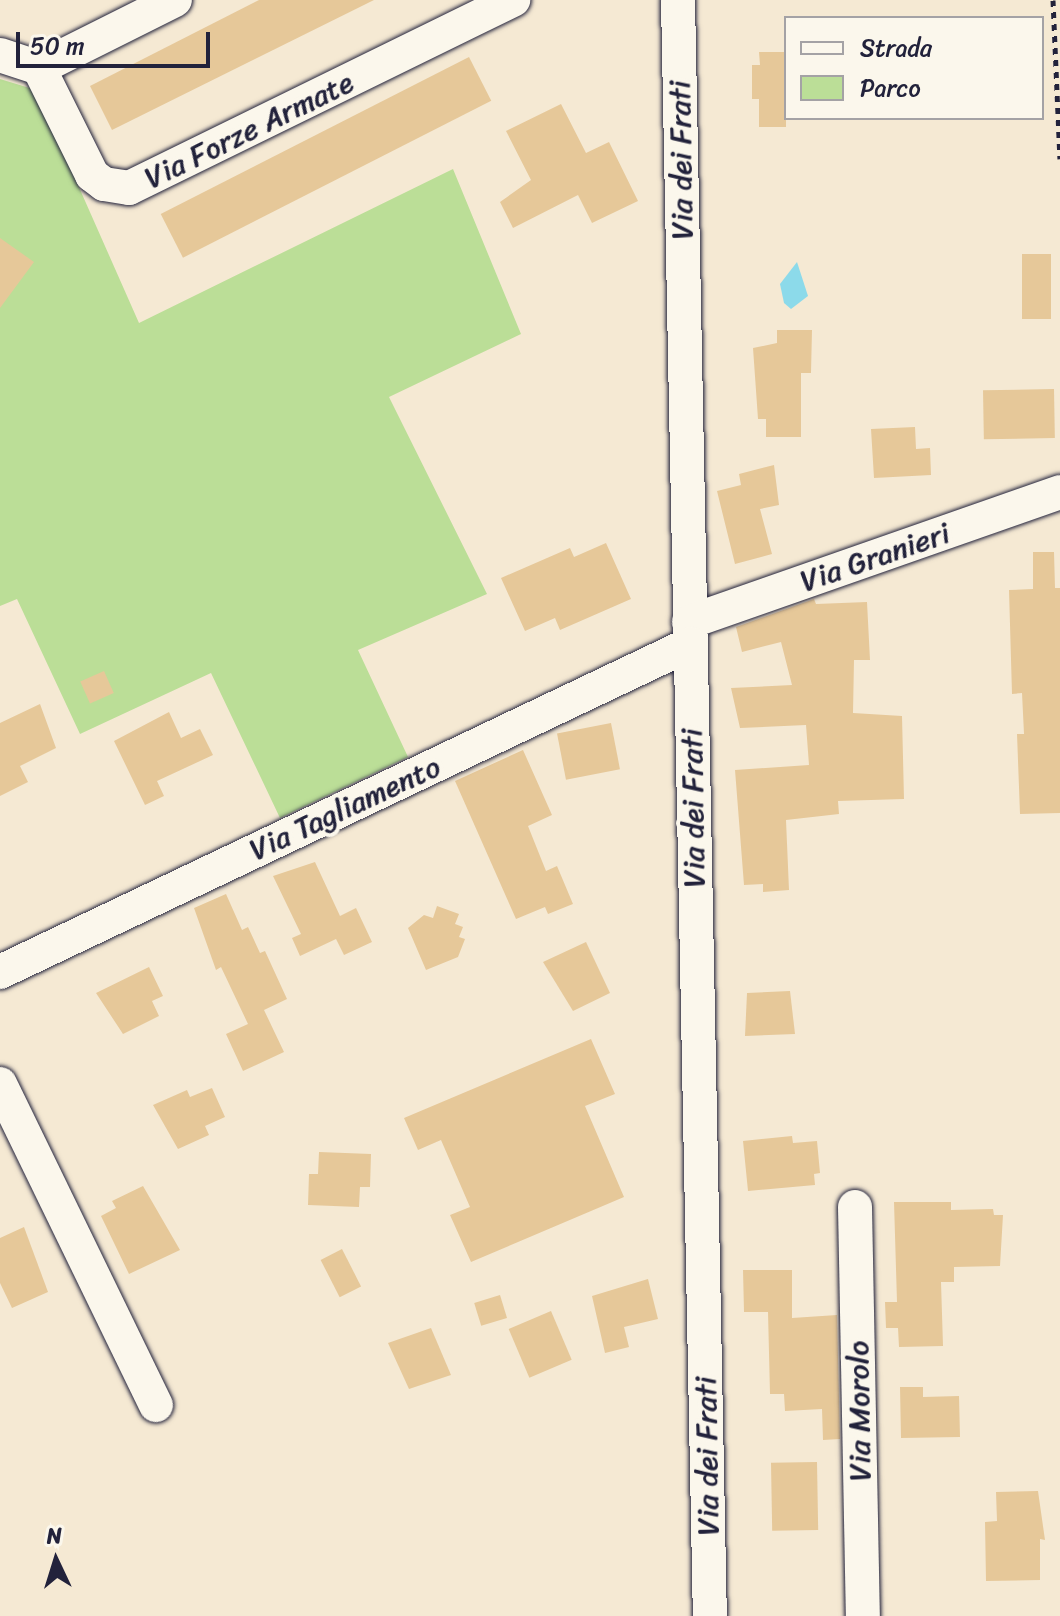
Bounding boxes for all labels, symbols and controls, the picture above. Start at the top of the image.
scale bar [20,16,214,66]
legend [784,16,1044,120]
text: 50 m [30,25,85,67]
text: Strada [860,27,932,69]
street label: Via Forze Armate [139,64,359,196]
text: Parco [860,67,921,109]
street label: Via dei Frati [662,79,700,241]
street label: Via Granieri [796,515,954,599]
street label: Via dei Frati [674,727,712,889]
street label: Via Tagliamento [243,748,447,868]
street label: Via Morolo [840,1341,878,1481]
street label: Via dei Frati [688,1375,726,1537]
text: N [45,1516,63,1556]
north arrow [16,1520,96,1600]

